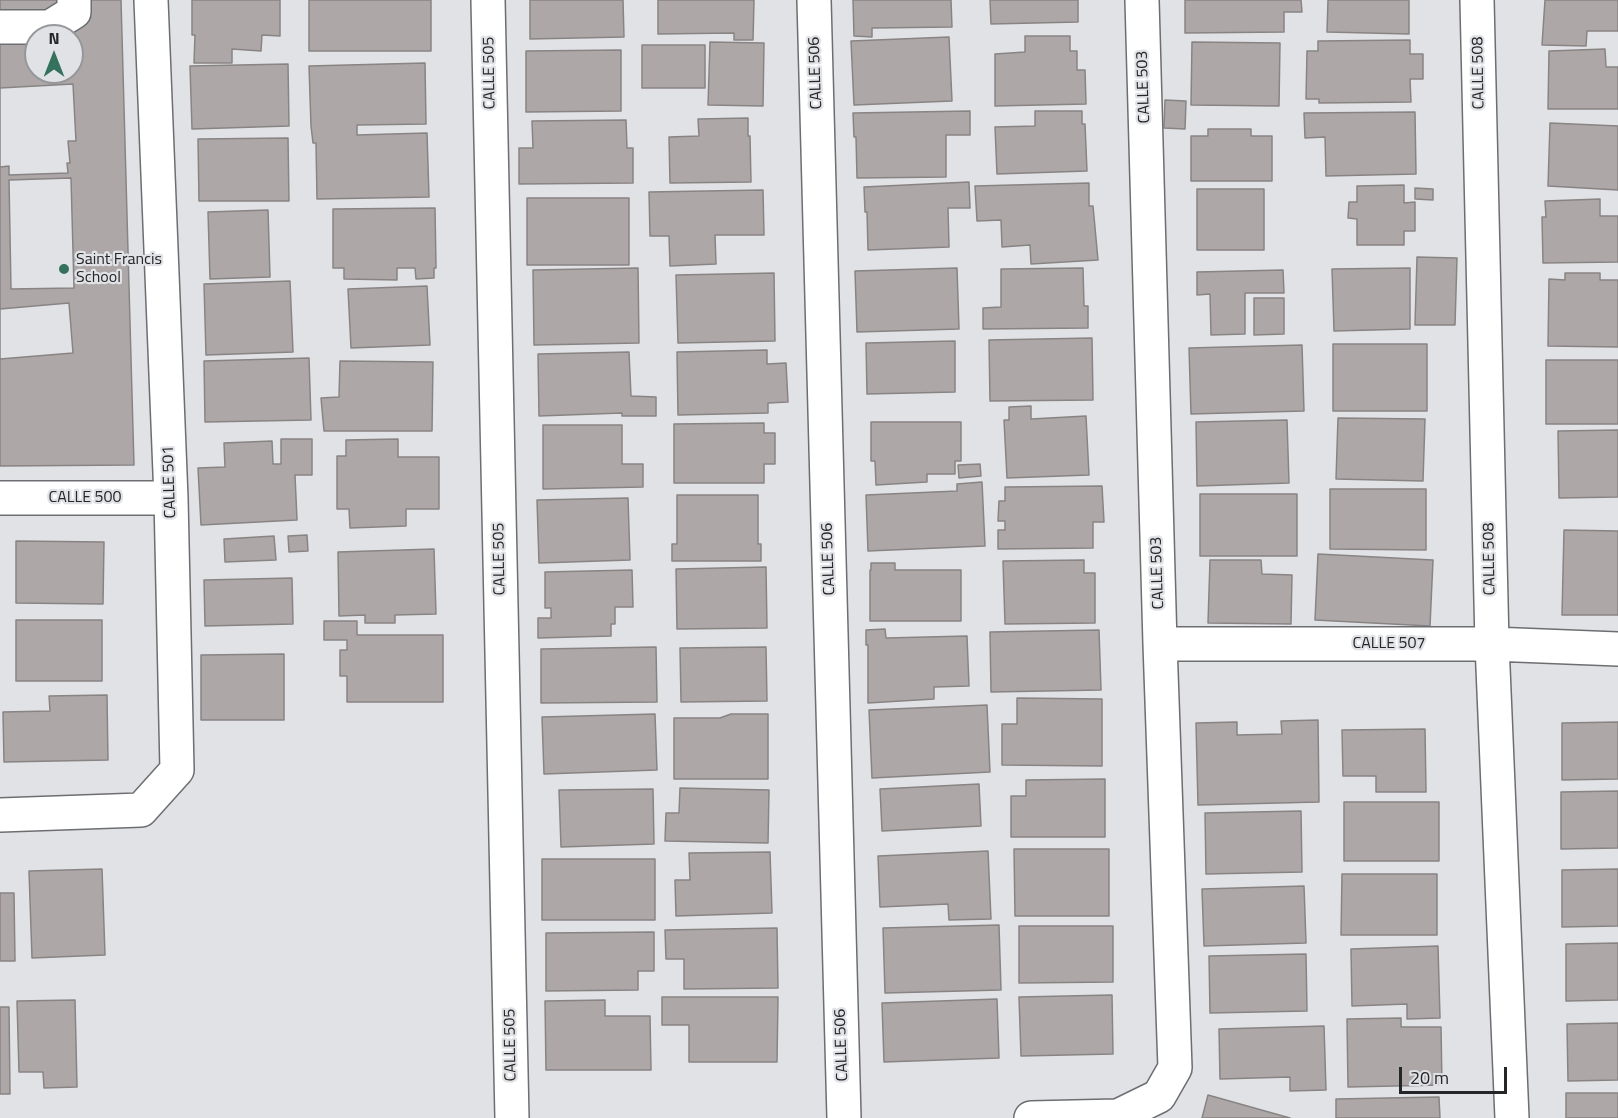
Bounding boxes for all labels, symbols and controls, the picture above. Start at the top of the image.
north arrow [24,24,84,84]
text: N [48,26,60,50]
street label: CALLE 505 [480,36,500,110]
street label: CALLE 506 [805,36,827,110]
street label: CALLE 508 [1469,36,1489,110]
street label: CALLE 503 [1133,50,1155,124]
place label: Saint Francis School [76,250,162,288]
marker: Saint Francis School [57,262,71,276]
street label: CALLE 501 [159,445,181,519]
street label: CALLE 500 [49,488,121,508]
street label: CALLE 505 [490,522,510,596]
street label: CALLE 506 [818,522,840,596]
street label: CALLE 508 [1480,522,1500,596]
street label: CALLE 503 [1147,536,1169,610]
street label: CALLE 507 [1353,634,1425,654]
street label: CALLE 505 [501,1008,521,1082]
street label: CALLE 506 [831,1008,853,1082]
scale bar [1402,1055,1510,1093]
text: 20 m [1410,1064,1449,1091]

